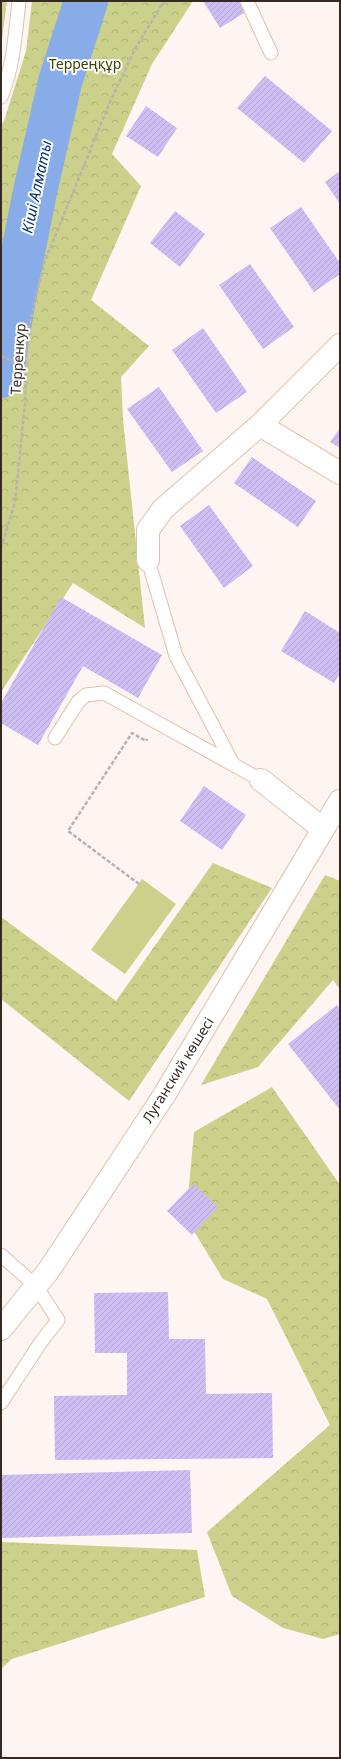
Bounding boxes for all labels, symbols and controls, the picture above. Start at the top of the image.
park label: Терреңқұр [49,54,121,73]
water label: Кіші Алматы [16,139,56,235]
street label: Терренкур [6,323,29,395]
street label: Луганский көшесі [137,1013,218,1126]

